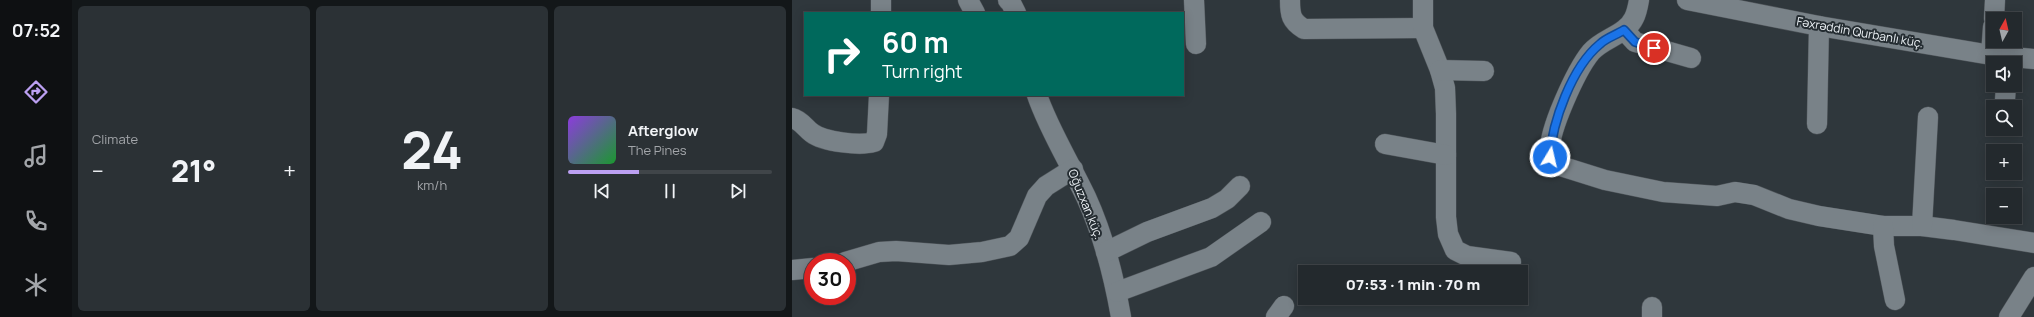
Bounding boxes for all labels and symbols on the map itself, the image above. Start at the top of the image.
street label: Fəxrəddin Qurbanlı küç. [1795,12,1925,52]
north arrow [1986,12,2022,48]
pin [1637,31,1671,65]
position arrow [1529,136,1571,178]
street label: Oğuzxan küç. [1064,166,1108,242]
speed limit sign: 30 [804,253,856,305]

